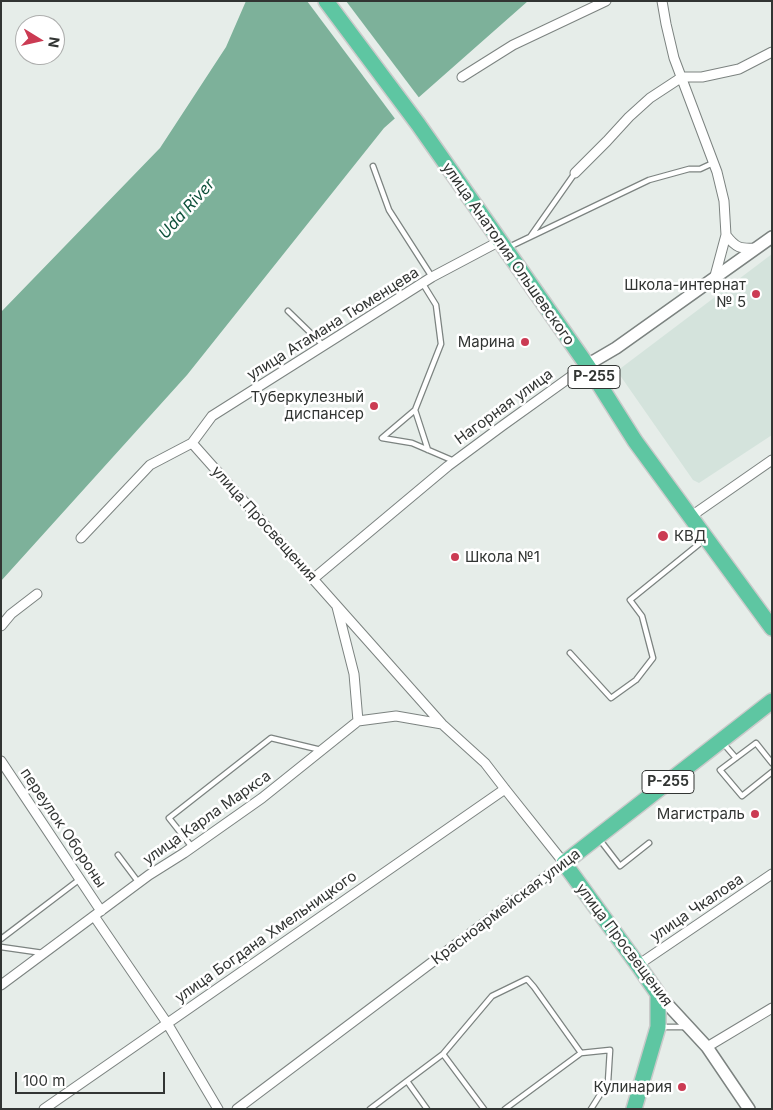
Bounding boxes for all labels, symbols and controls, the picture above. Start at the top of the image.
north arrow [15,15,65,65]
text: N [45,36,64,49]
street label: улица Анатолия Ольшевского [438,159,578,349]
water label: Uda River [155,175,219,243]
street label: улица Атамана Тюменцева [244,264,422,384]
place label: Школа-интернат № 5 [624,276,746,311]
marker: Школа-интернат № 5 [750,288,762,300]
place label: Марина [458,333,515,351]
marker: Марина [519,336,531,348]
street label: Нагорная улица [452,365,556,449]
road number: Р-255 [568,366,620,388]
place label: Туберкулезный диспансер [251,388,364,423]
marker: Туберкулезный диспансер [368,400,380,412]
street label: улица Просвещения [207,463,321,585]
place label: КВД [674,527,706,545]
marker: КВД [656,529,670,543]
place label: Школа №1 [465,548,540,566]
marker: Школа №1 [449,551,461,563]
street label: переулок Обороны [16,765,110,891]
street label: улица Карла Маркса [140,767,274,869]
road number: Р-255 [642,770,694,794]
place label: Магистраль [657,805,745,823]
marker: Магистраль [749,808,761,820]
street label: Красноармейская улица [428,845,584,969]
street label: улица Богдана Хмельницкого [172,867,360,1007]
street label: улица Чкалова [647,870,747,946]
street label: улица Просвещения [572,880,676,1010]
scale bar [18,1062,168,1094]
text: 100 m [23,1071,65,1090]
place label: Кулинария [594,1078,672,1096]
marker: Кулинария [676,1081,688,1093]

